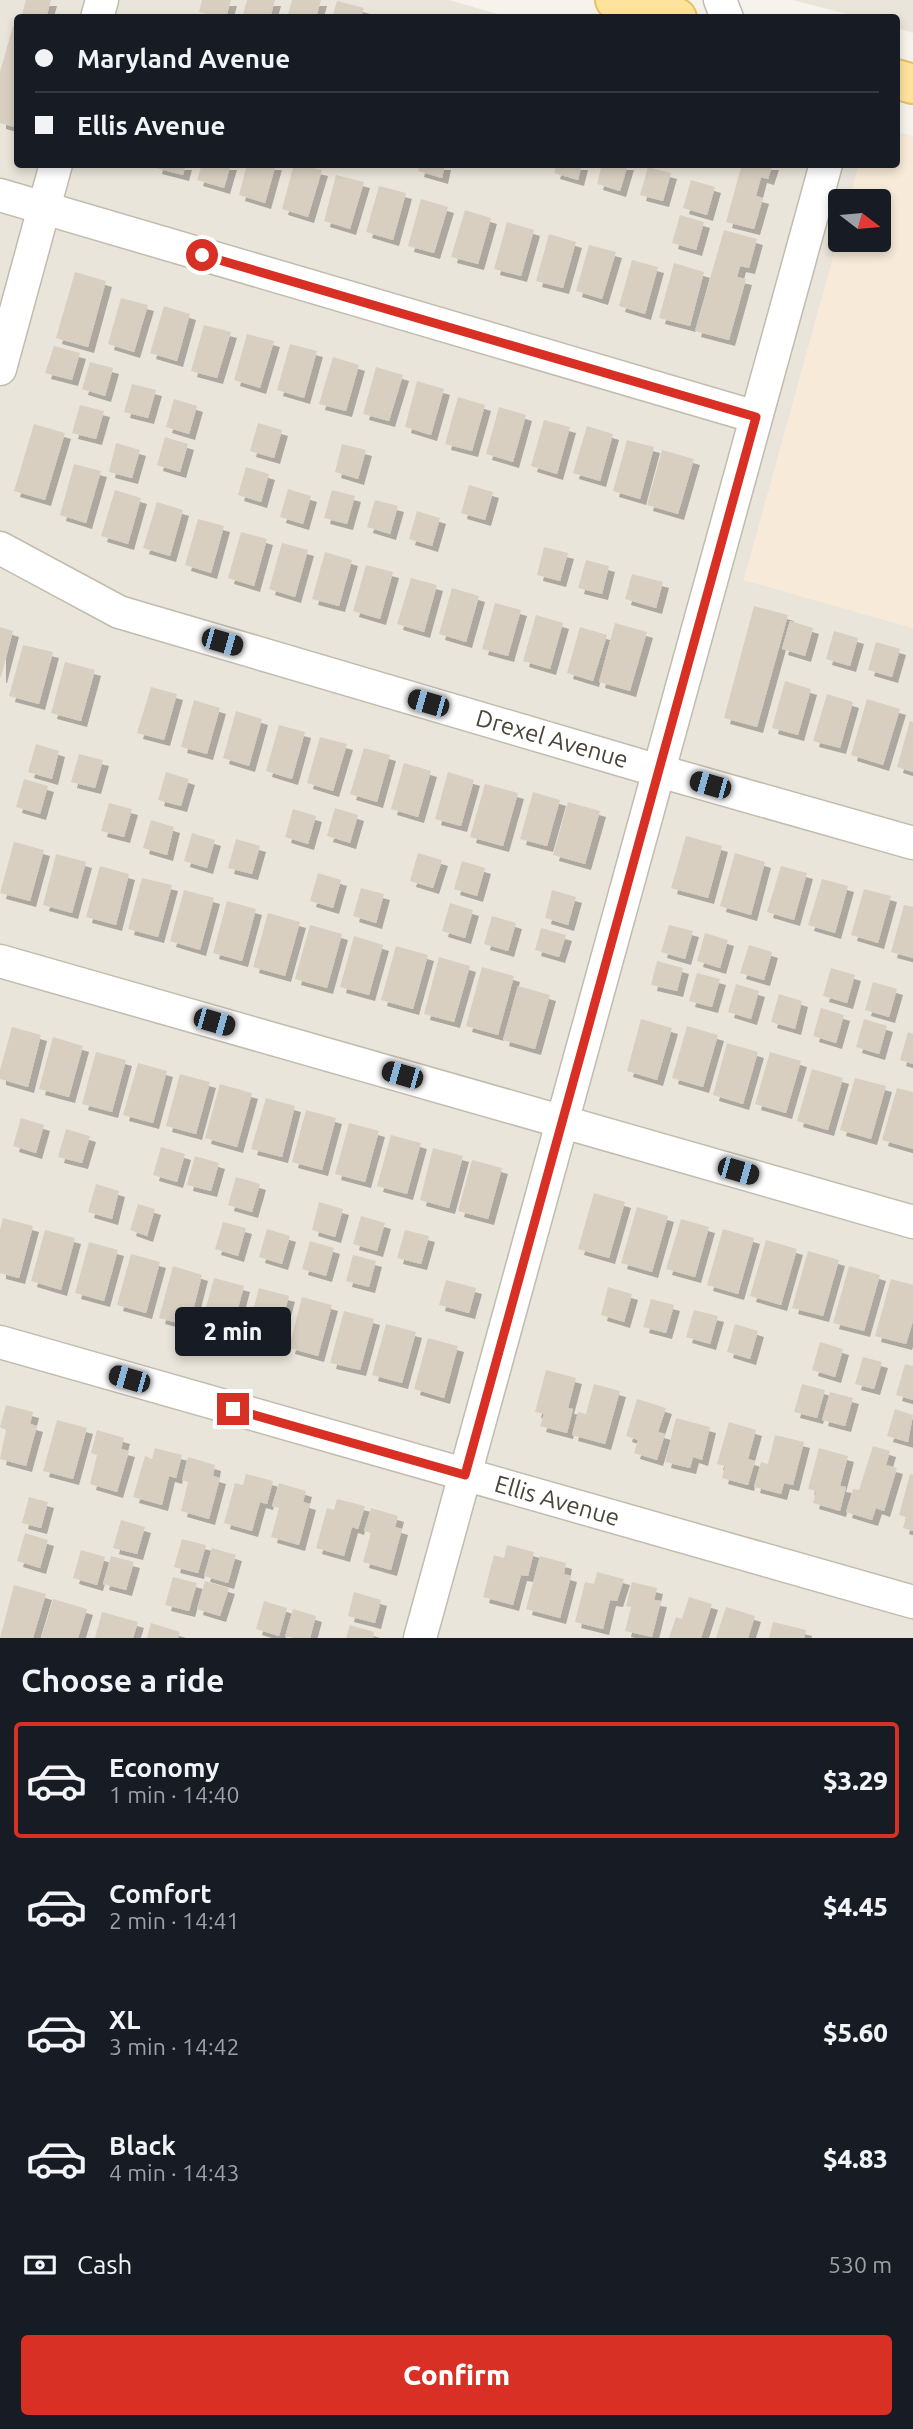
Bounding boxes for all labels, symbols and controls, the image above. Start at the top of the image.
text: Maryland Avenue [77,44,290,73]
text: Ellis Avenue [77,111,225,140]
north arrow [828,189,891,252]
map controls [828,189,891,252]
route start [186,239,218,271]
car [199,626,246,658]
car [405,687,452,719]
street label: Drexel Avenue [473,704,631,773]
car [687,769,734,801]
car [191,1006,238,1038]
car [379,1059,426,1091]
car [715,1155,762,1187]
callout: 2 min [175,1308,291,1356]
text: 2 min [204,1319,262,1344]
car [106,1363,153,1395]
route end [217,1393,249,1425]
street label: Ellis Avenue [492,1470,623,1531]
text: Choose a ride [21,1662,224,1698]
icon: car [25,1749,88,1812]
text: Economy [109,1753,219,1782]
text: $3.29 [823,1766,888,1795]
text: 1 min · 14:40 [109,1782,240,1807]
icon: car [25,1875,88,1938]
text: Comfort [109,1879,212,1908]
text: $4.45 [823,1892,888,1921]
text: 2 min · 14:41 [109,1908,240,1933]
icon: car [25,2001,88,2064]
text: XL [109,2005,140,2034]
text: $5.60 [823,2018,888,2047]
text: 3 min · 14:42 [109,2034,240,2059]
icon: car [25,2127,88,2190]
text: Black [109,2131,176,2160]
text: $4.83 [823,2144,888,2173]
text: 4 min · 14:43 [109,2160,240,2185]
icon: cash [21,2246,59,2284]
text: Cash [77,2250,132,2279]
text: 530 m [828,2252,892,2277]
button: Confirm [21,2335,892,2415]

